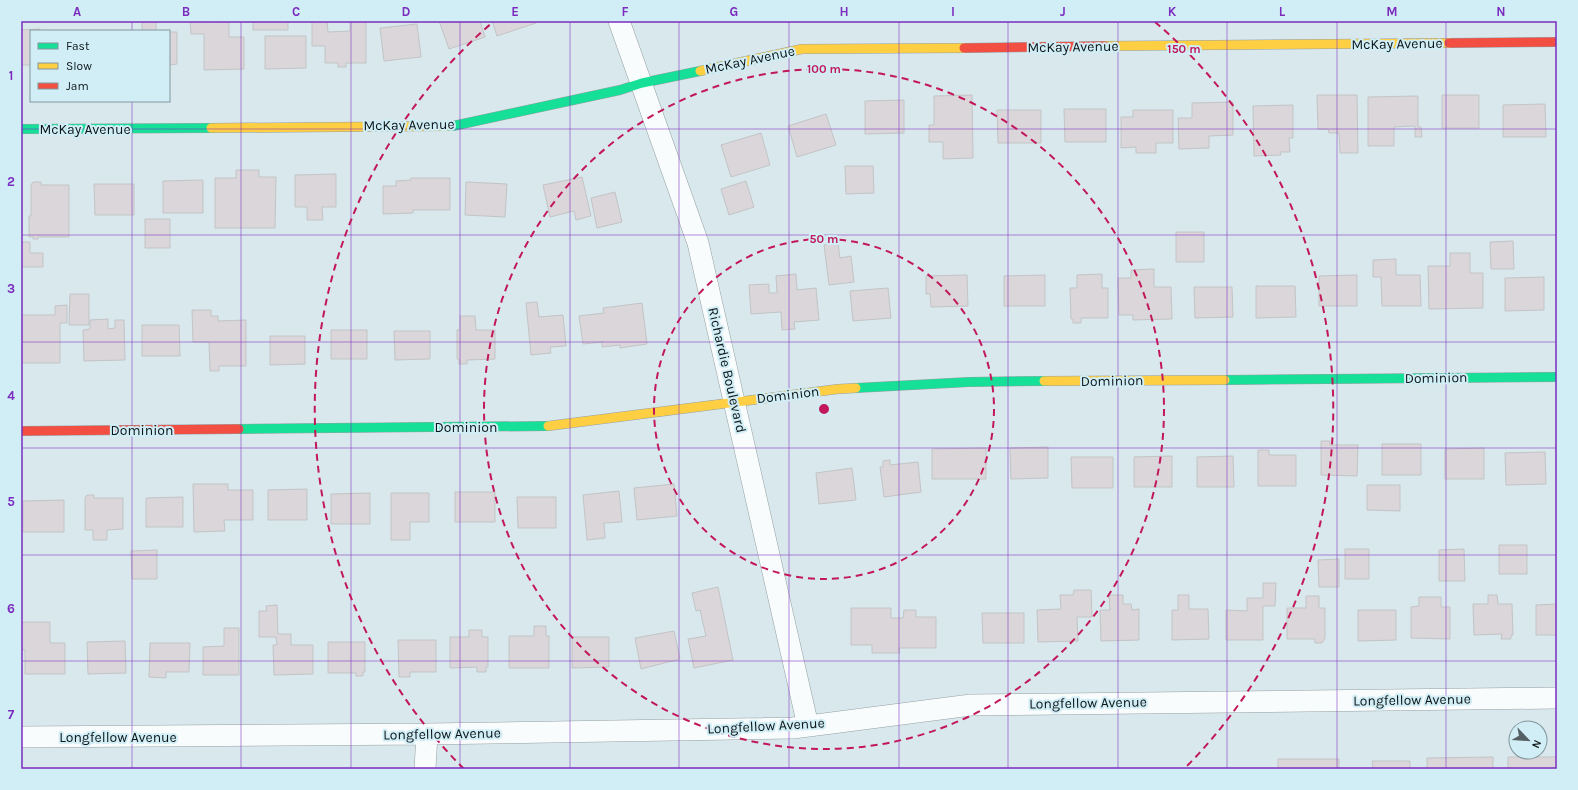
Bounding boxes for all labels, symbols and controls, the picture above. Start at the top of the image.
text: A [73,4,81,19]
text: B [182,4,190,19]
text: C [292,4,300,19]
text: D [402,4,411,19]
text: E [511,4,519,19]
text: F [621,4,629,19]
text: G [730,4,738,19]
text: H [839,4,849,19]
text: I [951,4,955,19]
text: J [1060,4,1066,19]
text: K [1168,4,1177,19]
text: L [1279,4,1286,19]
text: M [1386,4,1398,19]
text: N [1496,4,1506,19]
legend [30,30,170,102]
street label: McKay Avenue [1351,35,1443,53]
street label: McKay Avenue [1027,38,1119,56]
text: Fast [66,39,90,53]
street label: McKay Avenue [704,42,796,78]
text: 150 m [1167,42,1201,56]
text: Slow [66,59,92,73]
text: 100 m [807,62,841,76]
text: 1 [9,68,13,83]
text: Jam [66,79,89,93]
street label: McKay Avenue [363,116,455,134]
street label: McKay Avenue [39,121,131,138]
text: 2 [7,174,15,189]
text: 50 m [810,232,839,246]
text: 3 [7,281,15,296]
street label: Richardie Boulevard [704,306,750,434]
street label: Dominion [1404,369,1468,387]
street label: Dominion [1080,372,1144,390]
street label: Dominion [756,383,820,407]
text: 4 [7,388,15,403]
centre of rings [817,402,831,416]
street label: Dominion [435,419,497,436]
street label: Dominion [111,422,173,439]
text: 5 [7,494,15,509]
text: 6 [7,601,15,616]
street label: Longfellow Avenue [1353,690,1471,710]
street label: Longfellow Avenue [1029,693,1147,713]
text: 7 [8,707,15,722]
street label: Longfellow Avenue [707,714,825,738]
north arrow [1508,720,1548,760]
street label: Longfellow Avenue [383,724,501,744]
street label: Longfellow Avenue [59,729,177,746]
text: N [1529,738,1544,750]

